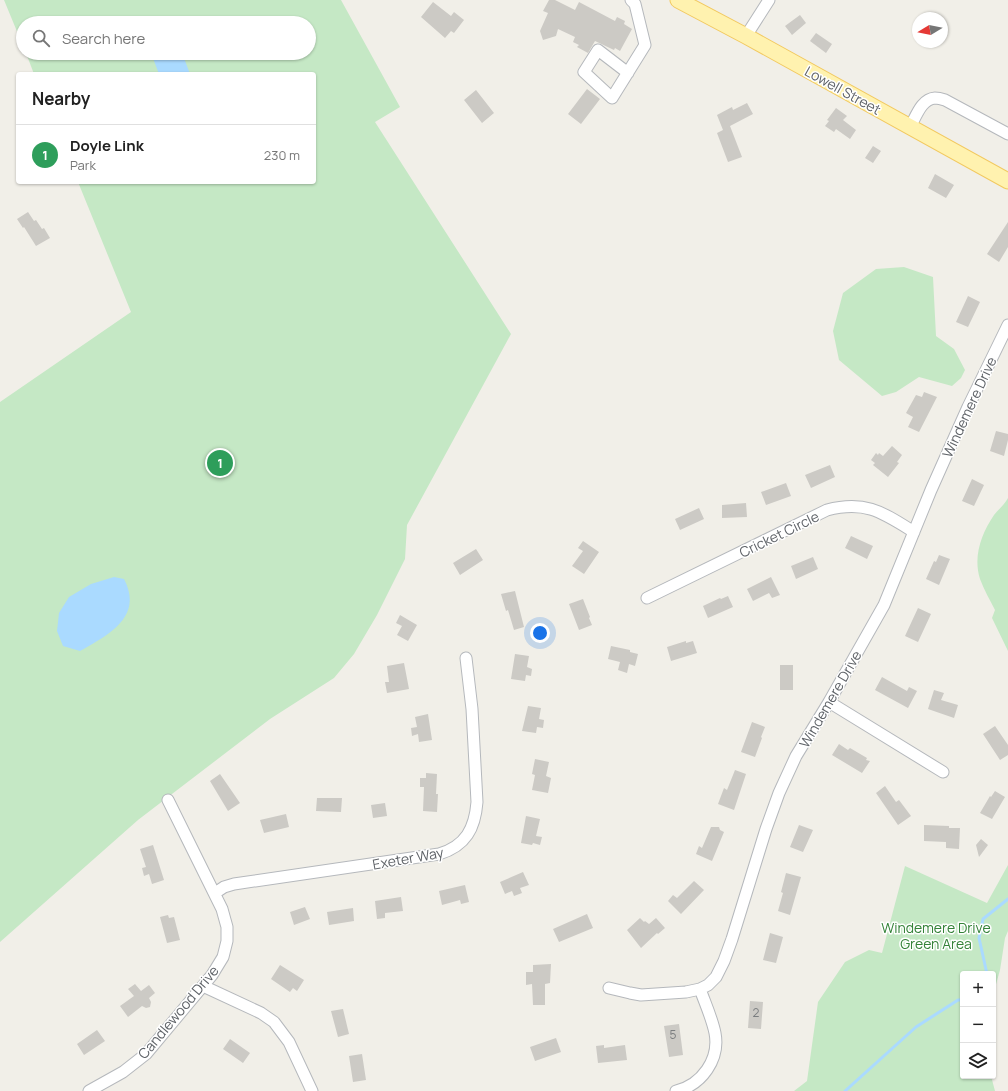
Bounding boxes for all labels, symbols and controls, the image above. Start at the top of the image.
north arrow [912,12,948,48]
search box [16,16,316,60]
icon: search [30,27,52,49]
text: Search here [62,28,145,49]
street label: Lowell Street [802,61,885,119]
text: Nearby [32,87,90,110]
text: Doyle Link [70,135,144,156]
text: 1 [42,146,48,164]
text: 230 m [264,146,300,164]
text: Park [70,156,96,174]
street label: Windemere Drive [937,353,1001,461]
pin: 1 [207,448,233,478]
street label: Cricket Circle [736,506,822,562]
your location [530,623,550,643]
street label: Windemere Drive [794,647,866,751]
street label: Exeter Way [371,842,446,874]
park label: Windemere Drive Green Area [881,918,991,953]
street label: Candlewood Drive [133,961,223,1063]
map controls [960,971,996,1079]
button: + [960,971,996,1007]
house number: 2 [753,1004,760,1021]
button: − [960,1007,996,1043]
house number: 5 [670,1026,677,1043]
button: layers [960,1043,996,1079]

